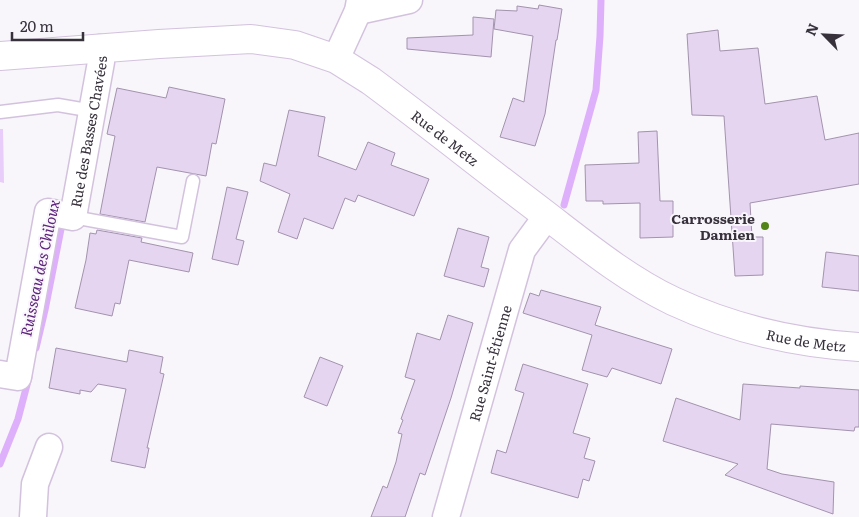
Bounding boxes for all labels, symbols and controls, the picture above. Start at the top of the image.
scale bar [12,10,84,42]
north arrow [799,10,849,60]
text: 20 m [20,14,54,37]
text: N [800,20,823,39]
street label: Rue des Basses Chavées [65,56,111,209]
street label: Rue de Metz [407,105,483,170]
water label: Ruisseau des Chiloux [13,198,65,338]
place label: Carrosserie Damien [671,208,755,244]
marker: Carrosserie Damien [759,220,771,232]
street label: Rue Saint-Étienne [464,303,516,424]
street label: Rue de Metz [764,324,847,356]

